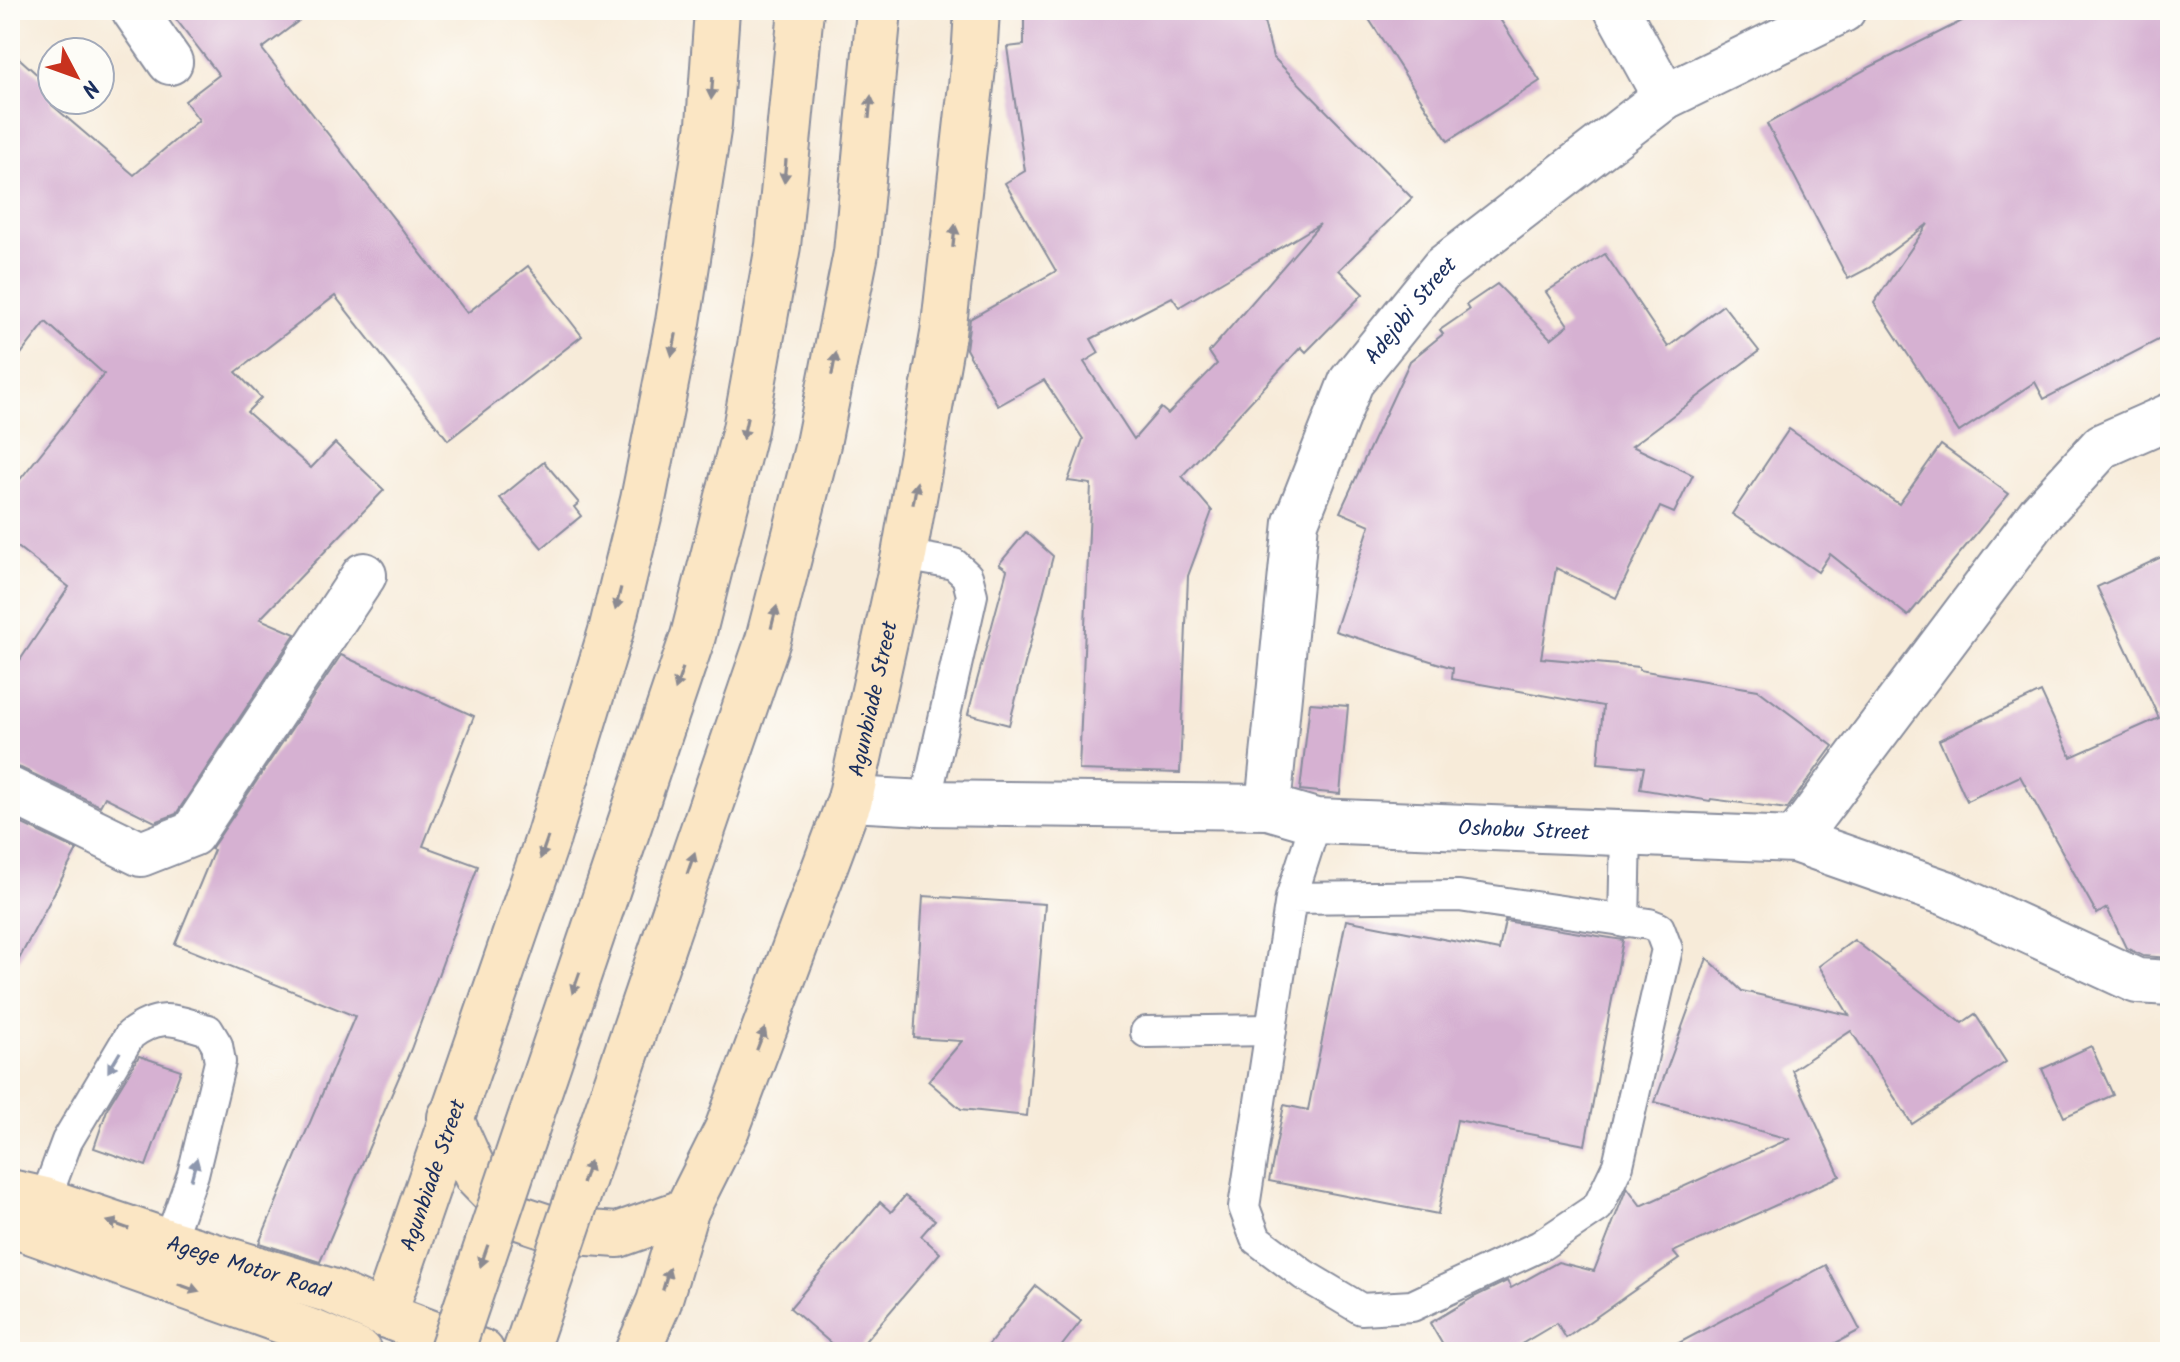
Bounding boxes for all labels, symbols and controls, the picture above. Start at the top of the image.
north arrow [36,36,116,116]
text: N [71,71,107,104]
one-way arrow [705,76,718,101]
one-way arrow [864,94,877,119]
one-way arrow [779,159,792,184]
one-way arrow [948,224,961,249]
street label: Adejobi Street [1357,248,1465,373]
one-way arrow [667,333,679,358]
one-way arrow [828,351,841,376]
one-way arrow [738,416,751,441]
one-way arrow [909,481,921,506]
one-way arrow [612,586,624,611]
one-way arrow [769,604,781,629]
street label: Agunbiade Street [840,618,909,781]
one-way arrow [672,667,684,691]
street label: Oshobu Street [1457,812,1590,852]
one-way arrow [538,836,550,860]
one-way arrow [686,851,698,875]
one-way arrow [569,971,581,995]
one-way arrow [755,1026,768,1050]
one-way arrow [107,1051,121,1073]
street label: Agunbiade Street [392,1095,477,1257]
one-way arrow [188,1156,201,1180]
one-way arrow [581,1160,593,1184]
one-way arrow [106,1219,130,1231]
street label: Agege Motor Road [162,1227,335,1310]
one-way arrow [477,1244,489,1268]
one-way arrow [660,1267,673,1291]
one-way arrow [177,1282,201,1295]

